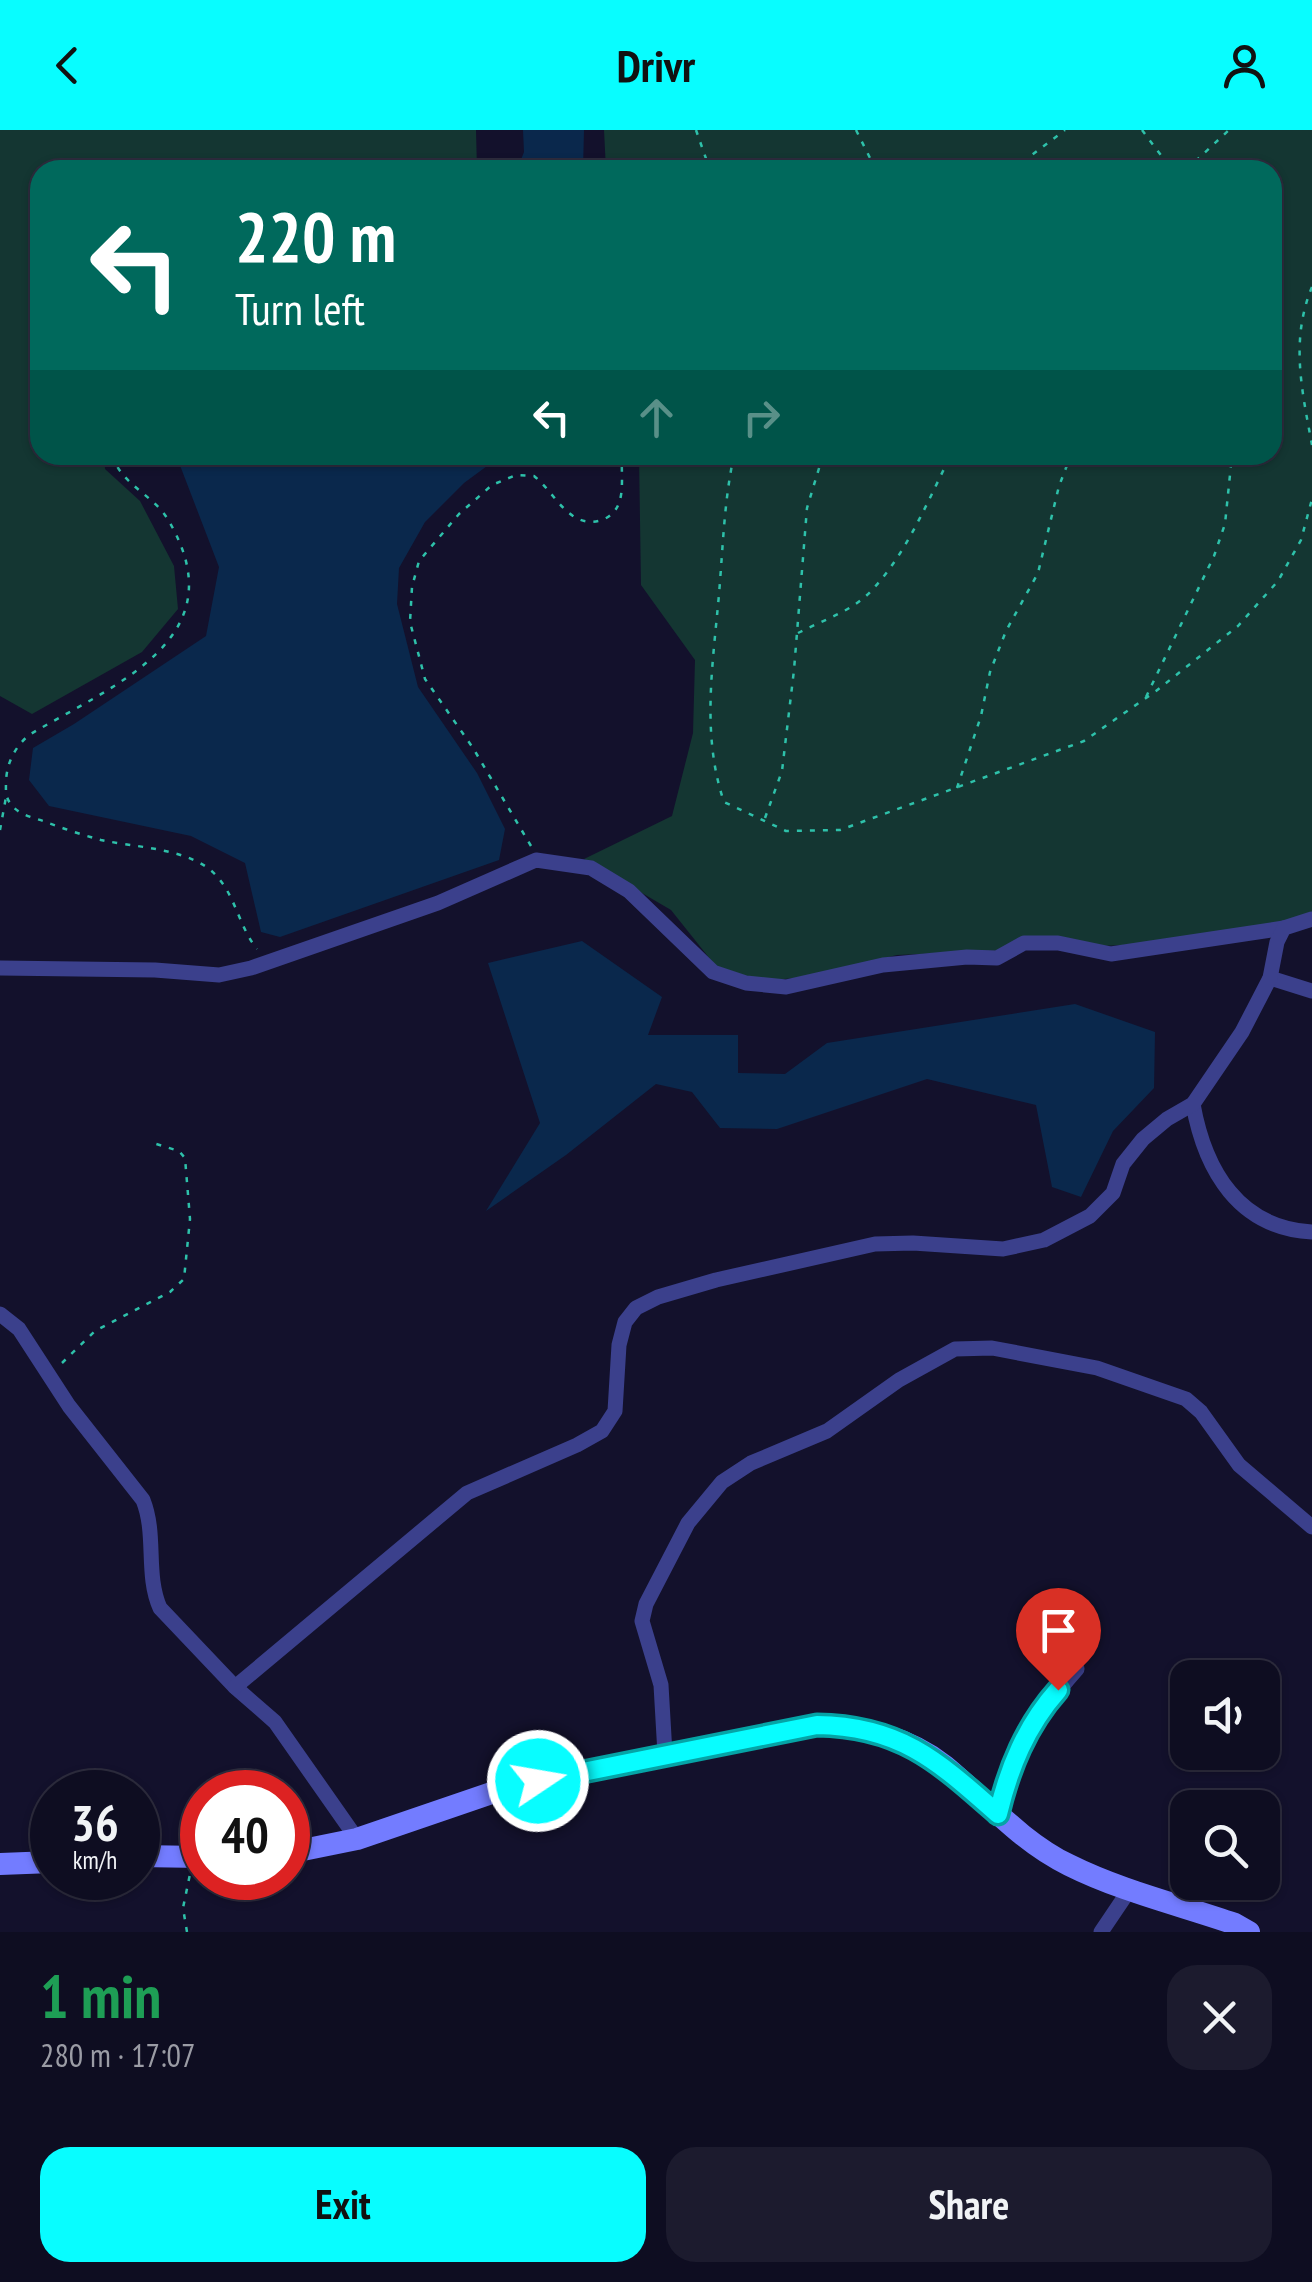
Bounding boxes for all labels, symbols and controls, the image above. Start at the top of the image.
text: Drivr [617,36,695,94]
icon: back [40,38,95,93]
icon: person [1217,38,1272,93]
text: 220 m [235,191,396,281]
icon: left [70,200,200,330]
text: Turn left [235,279,365,337]
icon: left [524,390,579,445]
icon: ahead [629,390,684,445]
icon: right [734,390,789,445]
pin [1016,1588,1101,1691]
icon: arrive [1031,1603,1086,1658]
map controls [1170,1660,1280,1900]
button: sound [1170,1660,1280,1770]
position arrow [486,1729,590,1833]
speed limit sign: 40 [180,1770,310,1900]
text: 36 [71,1790,119,1855]
button: search [1170,1790,1280,1900]
text: km/h [73,1844,117,1876]
text: 1 min [40,1957,161,2035]
button: close [1167,1965,1272,2070]
text: 280 m · 17:07 [40,2034,195,2076]
button: Exit [40,2147,646,2262]
button: Share [666,2147,1272,2262]

